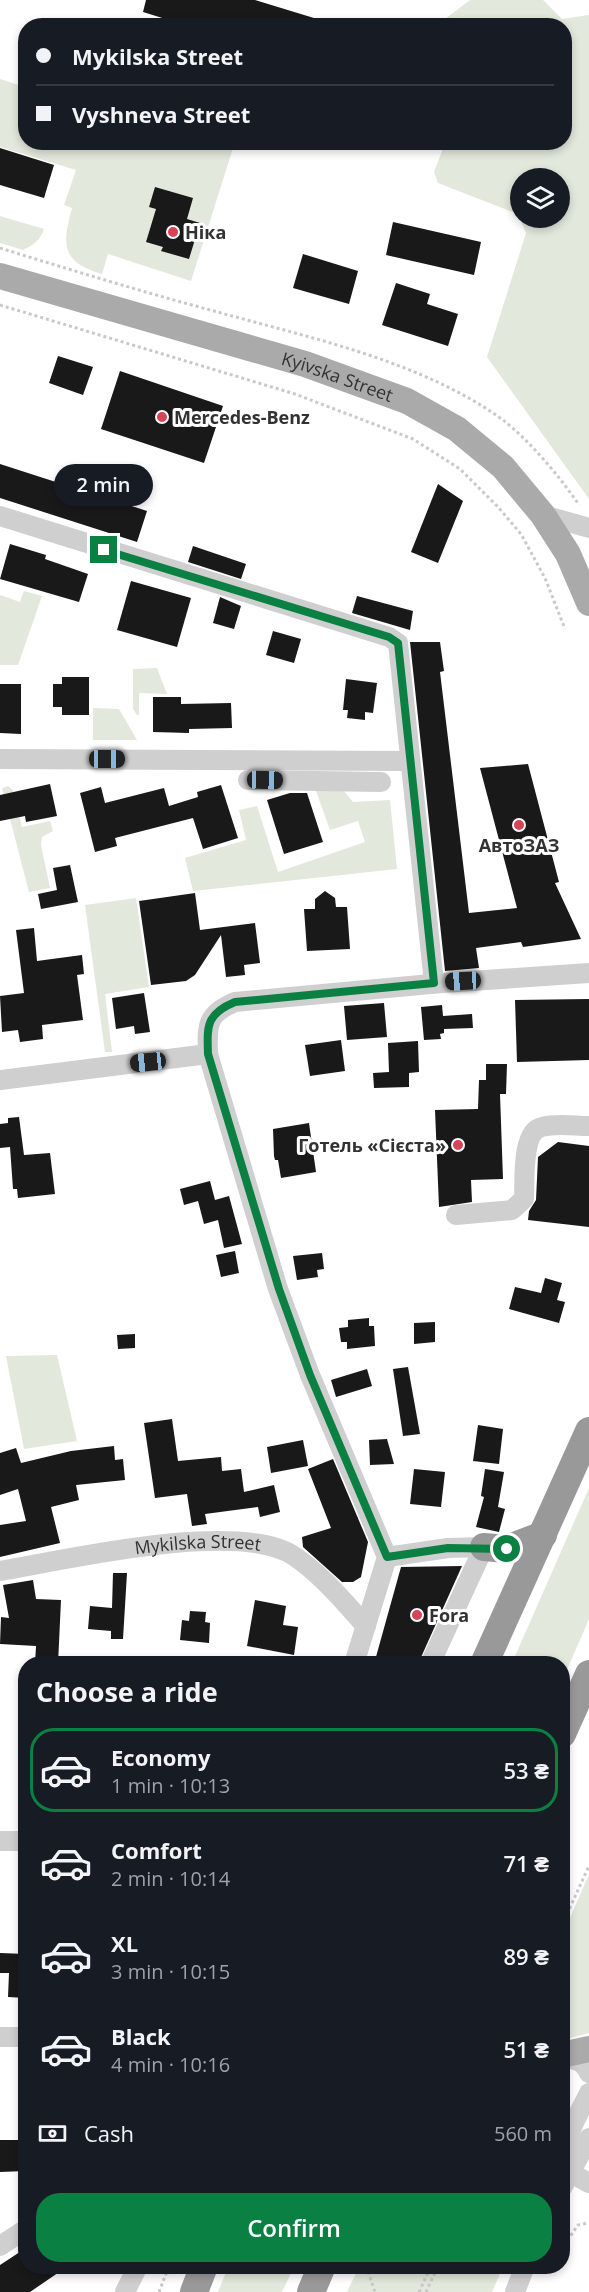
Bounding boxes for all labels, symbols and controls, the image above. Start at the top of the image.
text: Mykilska Street [72,41,243,71]
text: Vyshneva Street [72,99,250,129]
map controls [510,168,570,228]
button: layers [510,168,570,228]
place label: Ніка [185,220,226,244]
marker: Ніка [166,225,180,239]
street label: Kyivska Street [279,346,396,407]
place label: Mercedes-Benz [174,405,310,429]
marker: Mercedes-Benz [155,410,169,424]
callout: 2 min [54,463,154,505]
text: 2 min [77,471,131,498]
route end [90,536,117,563]
car [89,750,125,768]
car [247,771,283,789]
marker: АвтоЗАЗ [512,818,526,832]
place label: АвтоЗАЗ [479,833,559,857]
car [445,971,481,991]
car [129,1051,167,1073]
place label: Готель «Сієста» [298,1133,446,1157]
marker: Готель «Сієста» [451,1138,465,1152]
street label: Mykilska Street [133,1529,263,1560]
route start [493,1535,520,1562]
place label: Fora [429,1603,469,1627]
marker: Fora [410,1608,424,1622]
text: Choose a ride [36,1673,218,1710]
text: Economy [111,1742,210,1772]
icon: car [39,1743,93,1797]
text: 53 ₴ [503,1755,549,1785]
text: 1 min · 10:13 [111,1772,230,1799]
text: Comfort [111,1835,202,1865]
icon: car [39,1836,93,1890]
text: 71 ₴ [503,1848,549,1878]
text: 2 min · 10:14 [111,1865,230,1892]
text: XL [111,1928,138,1958]
icon: car [39,1929,93,1983]
text: 89 ₴ [503,1941,549,1971]
text: 3 min · 10:15 [111,1958,230,1985]
text: Black [111,2021,171,2051]
icon: car [39,2022,93,2076]
text: 51 ₴ [503,2034,549,2064]
text: 4 min · 10:16 [111,2051,230,2078]
icon: cash [36,2117,69,2150]
text: Cash [84,2118,134,2148]
text: 560 m [494,2120,552,2147]
button: Confirm [36,2193,552,2262]

